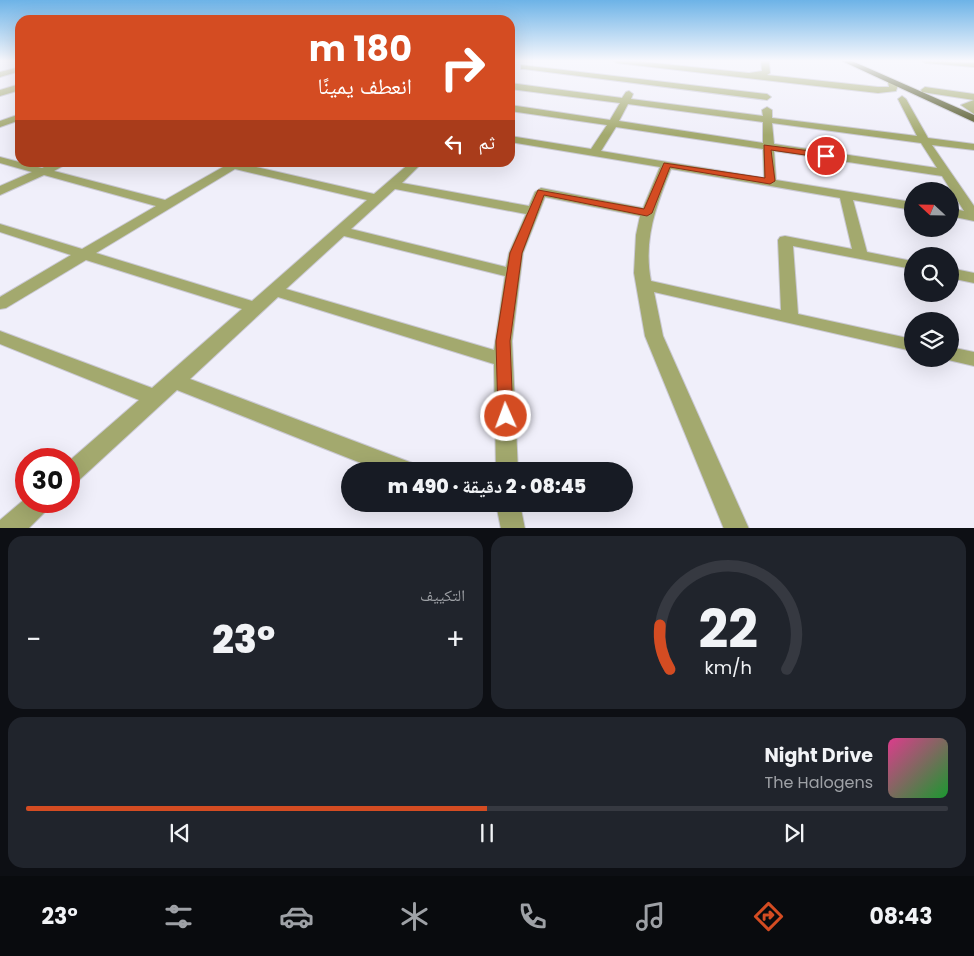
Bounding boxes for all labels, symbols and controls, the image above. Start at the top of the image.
text: 180 m [309,24,412,73]
icon: right [430,35,495,100]
text: انعطف يمينًا [317,71,412,102]
text: ثم [478,129,495,156]
icon: left [440,130,468,158]
pin [805,135,847,177]
icon: arrive [812,142,840,170]
north arrow [904,182,959,238]
map controls [904,182,959,367]
button: search [904,247,959,302]
button: layers [904,312,959,367]
position arrow [479,389,531,441]
speed limit sign: 30 [15,448,80,513]
text: 08:45 · 2 دقيقة · 490 m [388,473,586,500]
text: التكييف [420,584,465,607]
text: 22 [699,593,758,666]
text: 23° [212,613,275,666]
text: − [26,620,41,659]
text: + [446,620,465,659]
text: km/h [705,655,752,680]
text: Night Drive [765,742,873,769]
text: The Halogens [765,771,873,794]
icon: previous [166,819,194,847]
icon: pause [473,819,501,847]
icon: next [780,819,808,847]
icon: filters [161,899,196,934]
icon: car [279,899,314,934]
icon: climate [397,899,432,934]
icon: phone [515,899,550,934]
icon: music [633,899,668,934]
icon: directions [751,899,786,934]
text: 23° [42,901,78,932]
text: 08:43 [869,901,932,932]

